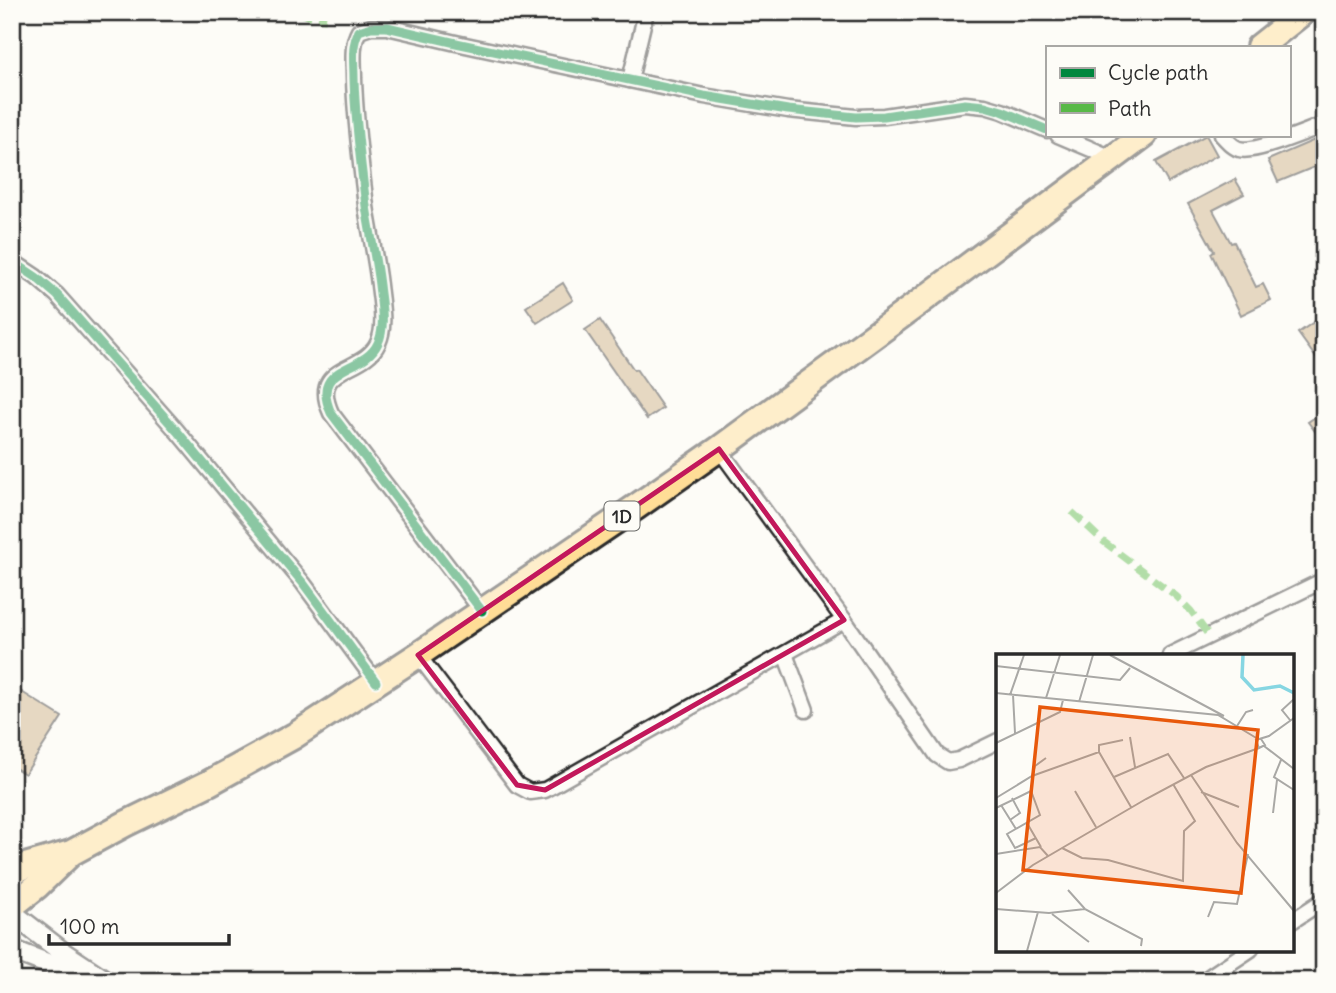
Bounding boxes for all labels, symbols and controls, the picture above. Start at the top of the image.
legend [1046,46,1290,136]
text: Cycle path [1108,59,1208,86]
text: Path [1108,95,1151,122]
road number: 1D [604,502,640,530]
inset map [996,654,1294,951]
scale bar [49,902,229,946]
text: 100 m [60,913,119,940]

